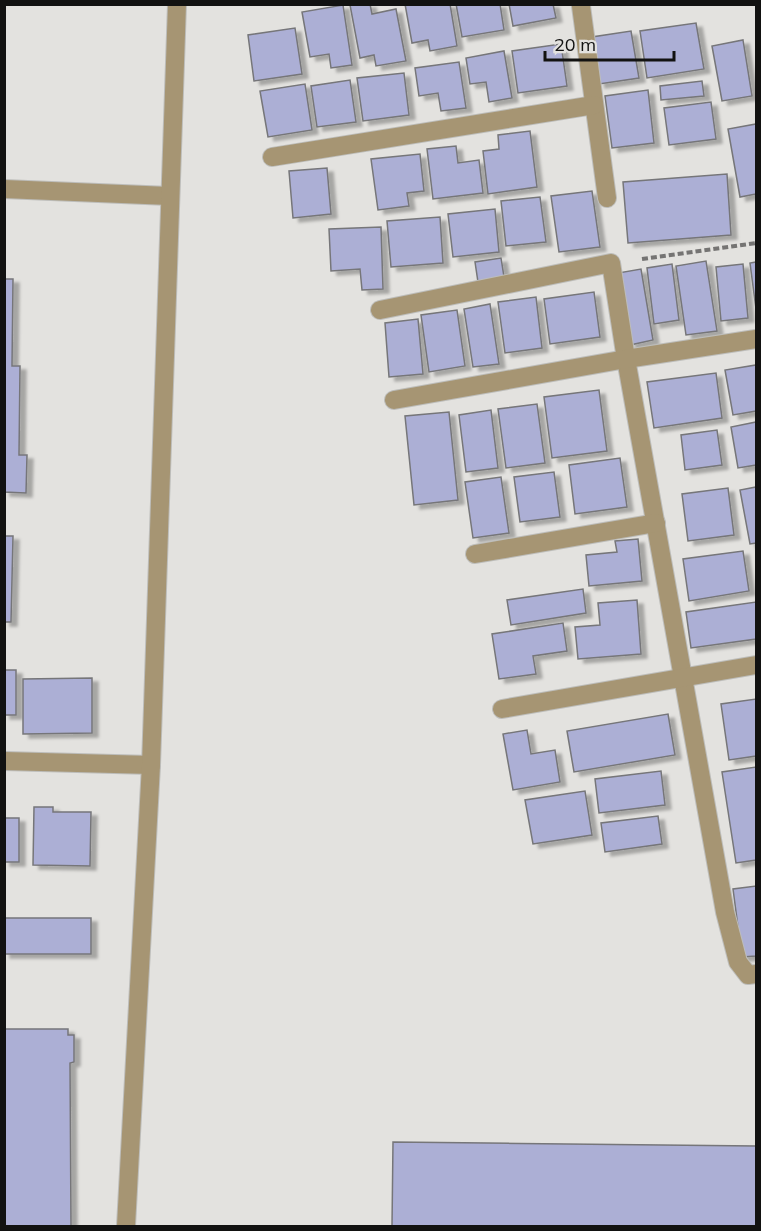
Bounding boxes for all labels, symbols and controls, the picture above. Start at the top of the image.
scale bar [545,24,674,62]
text: 20 m [554,33,596,56]

